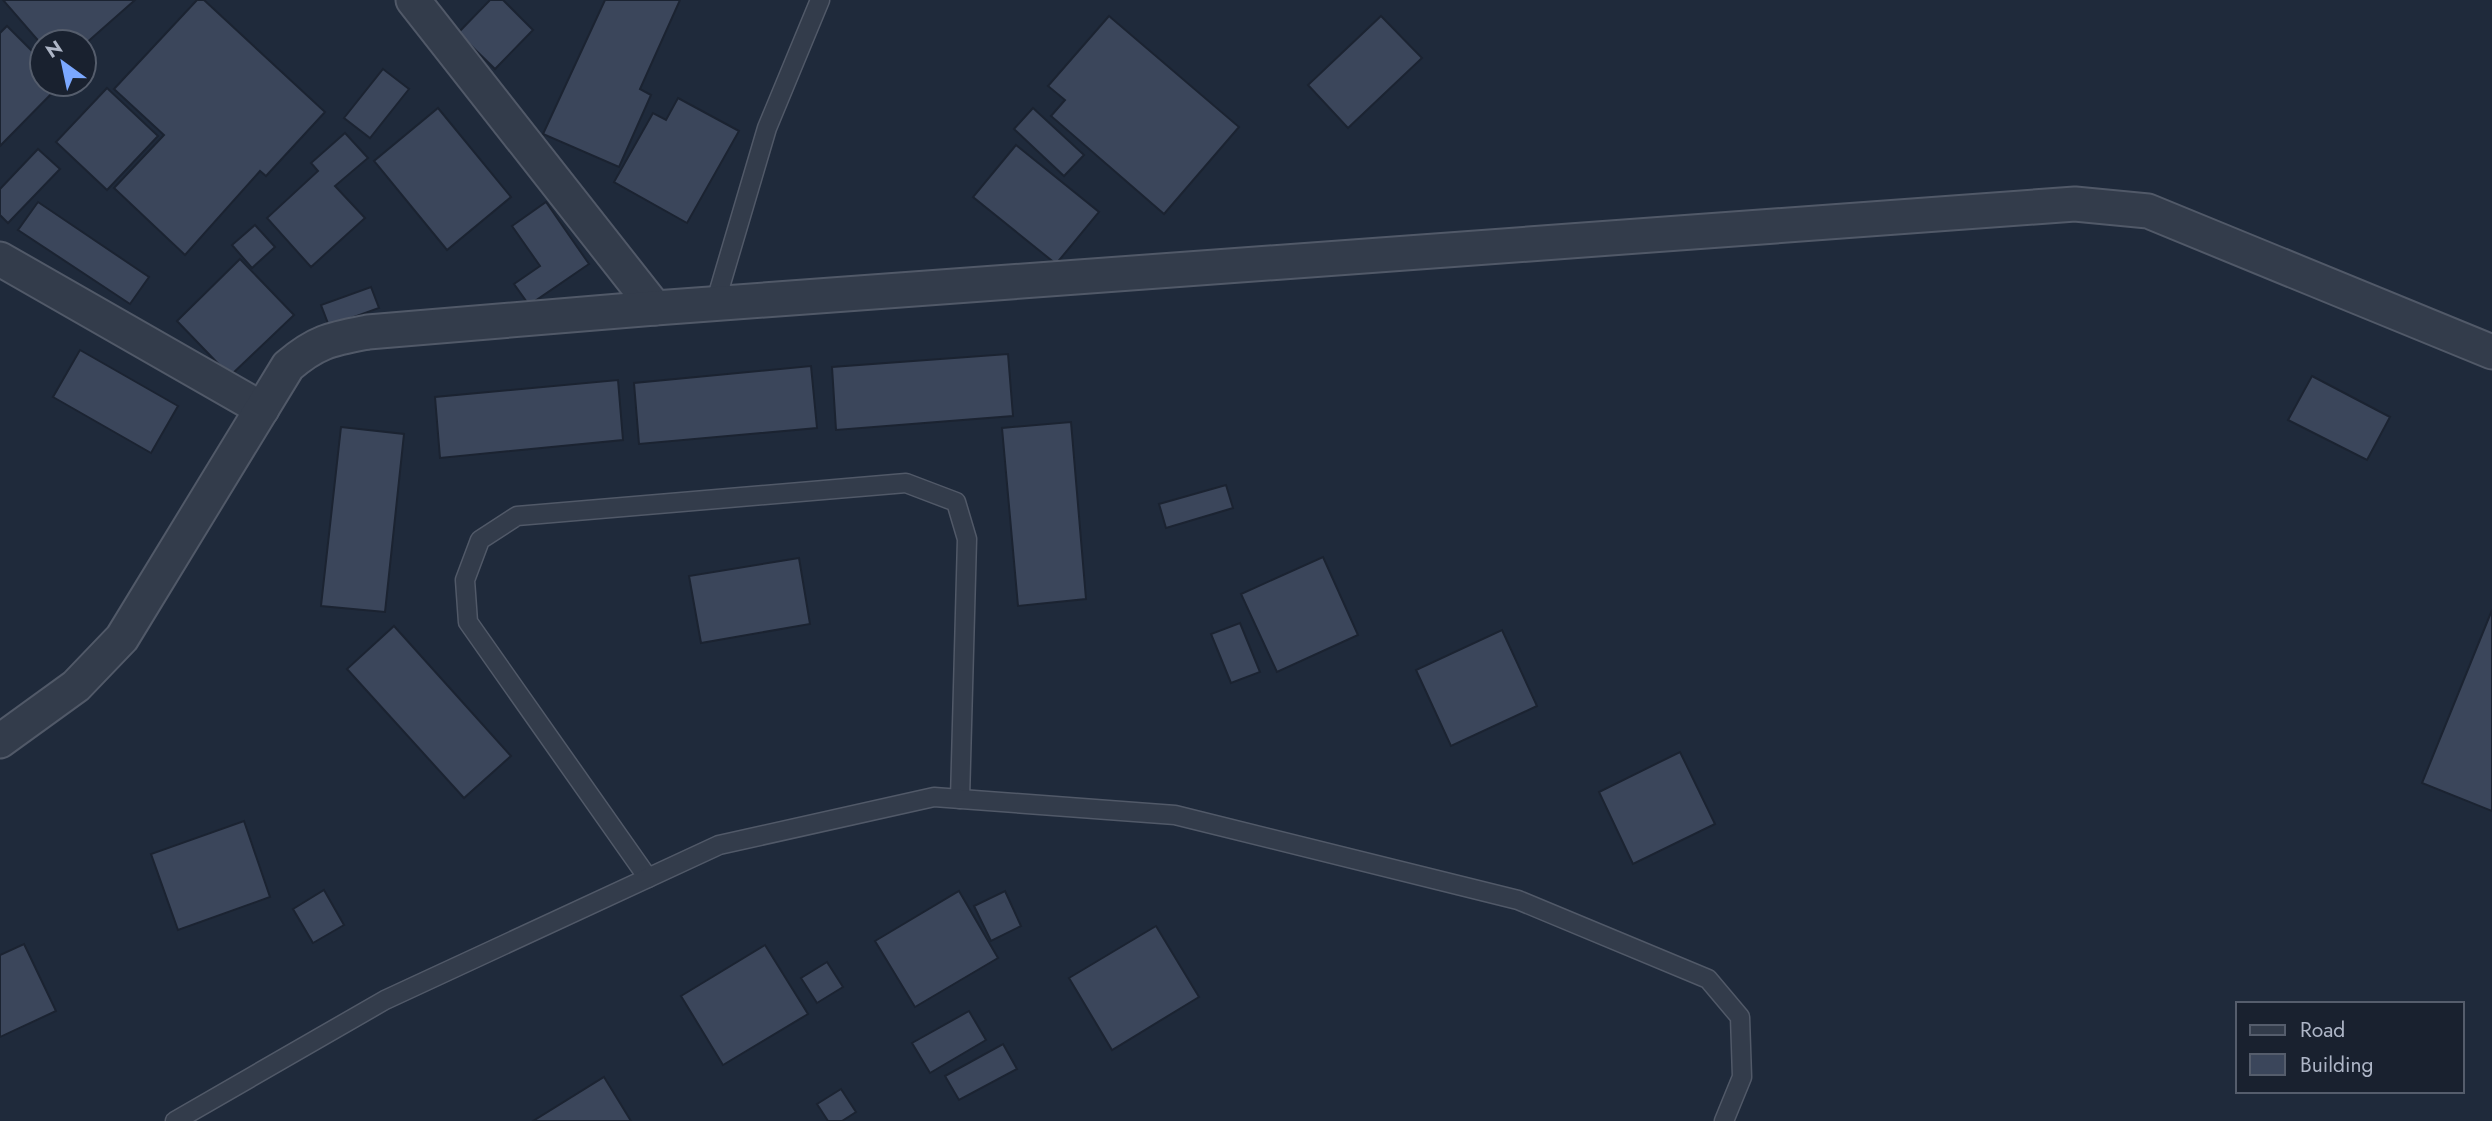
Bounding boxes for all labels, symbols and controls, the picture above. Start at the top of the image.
north arrow [28,28,98,98]
text: N [40,34,68,65]
legend [2236,1002,2464,1093]
text: Road [2300,1015,2345,1045]
text: Building [2300,1050,2373,1080]

